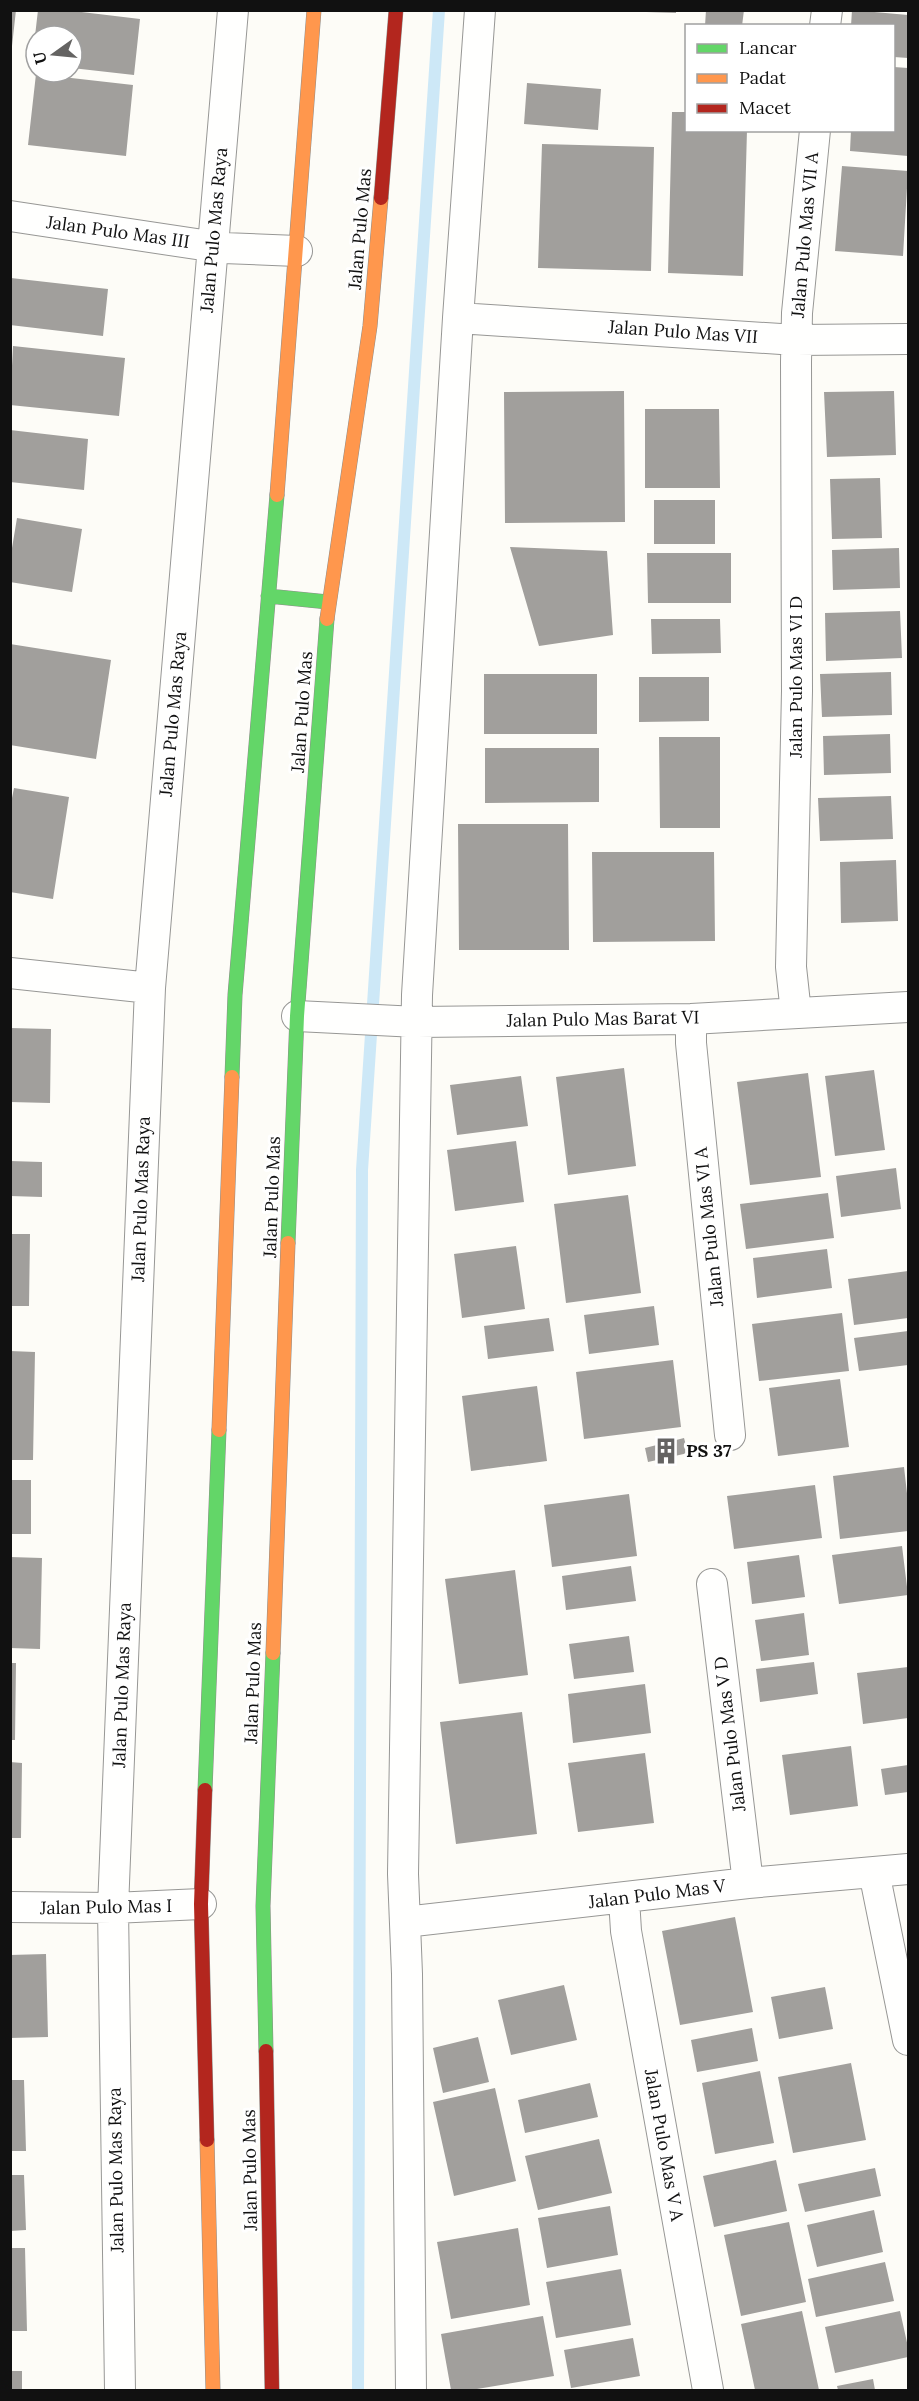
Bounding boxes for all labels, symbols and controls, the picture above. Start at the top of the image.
north arrow [24,24,84,84]
legend [685,24,895,132]
text: Lancar [739,36,797,59]
text: U [28,49,51,66]
text: Padat [739,66,786,89]
text: Macet [739,96,791,119]
street label: Jalan Pulo Mas Raya [195,147,232,314]
street label: Jalan Pulo Mas VII A [786,151,823,320]
street label: Jalan Pulo Mas [343,167,376,291]
street label: Jalan Pulo Mas III [44,210,191,253]
street label: Jalan Pulo Mas VII [606,315,759,348]
street label: Jalan Pulo Mas VI D [784,596,807,759]
street label: Jalan Pulo Mas Raya [154,631,191,798]
street label: Jalan Pulo Mas [286,651,317,774]
street label: Jalan Pulo Mas Barat VI [505,1005,700,1032]
street label: Jalan Pulo Mas Raya [126,1116,155,1283]
street label: Jalan Pulo Mas [258,1136,285,1259]
street label: Jalan Pulo Mas VI A [689,1146,728,1309]
building icon: PS 37 [651,1436,681,1466]
place label: PS 37 [686,1439,732,1462]
street label: Jalan Pulo Mas Raya [107,1602,136,1769]
street label: Jalan Pulo Mas [239,1622,266,1745]
street label: Jalan Pulo Mas V D [709,1655,751,1814]
street label: Jalan Pulo Mas V [586,1874,728,1913]
street label: Jalan Pulo Mas I [39,1894,172,1919]
street label: Jalan Pulo Mas V A [640,2066,689,2223]
street label: Jalan Pulo Mas Raya [103,2087,128,2254]
street label: Jalan Pulo Mas [237,2109,262,2232]

